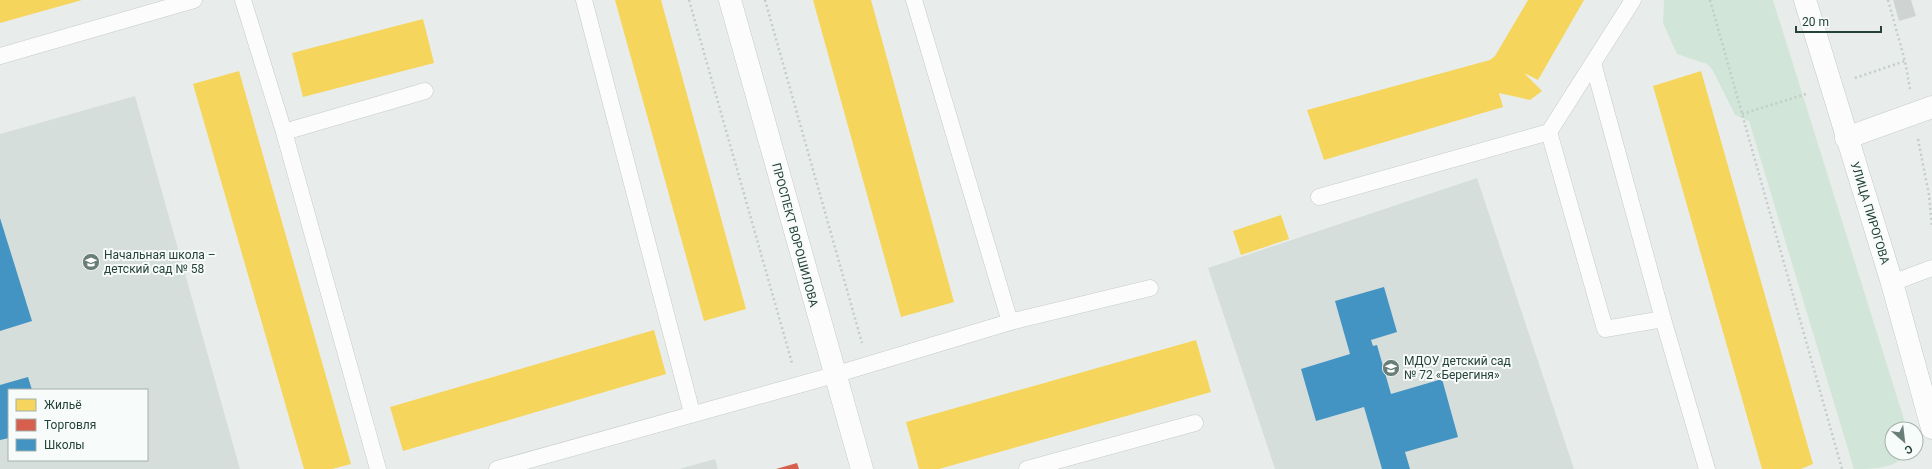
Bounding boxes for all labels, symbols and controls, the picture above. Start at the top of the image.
scale bar [1796,8,1881,34]
text: 20 m [1802,15,1829,29]
street label: УЛИЦА ПИРОГОВА [1848,160,1892,266]
street label: ПРОСПЕКТ ВОРОШИЛОВА [769,161,821,309]
place label: Начальная школа – детский сад № 58 [104,248,216,276]
school or university icon: Начальная школа – детский сад № 58 [81,252,101,272]
place label: МДОУ детский сад № 72 «Берегиня» [1404,354,1511,382]
school or university icon: МДОУ детский сад № 72 «Берегиня» [1381,358,1401,378]
legend [8,389,148,461]
text: Жильё [44,398,82,412]
text: Торговля [44,418,96,432]
north arrow [1884,421,1924,461]
text: Школы [44,438,85,452]
text: С [1902,442,1915,457]

